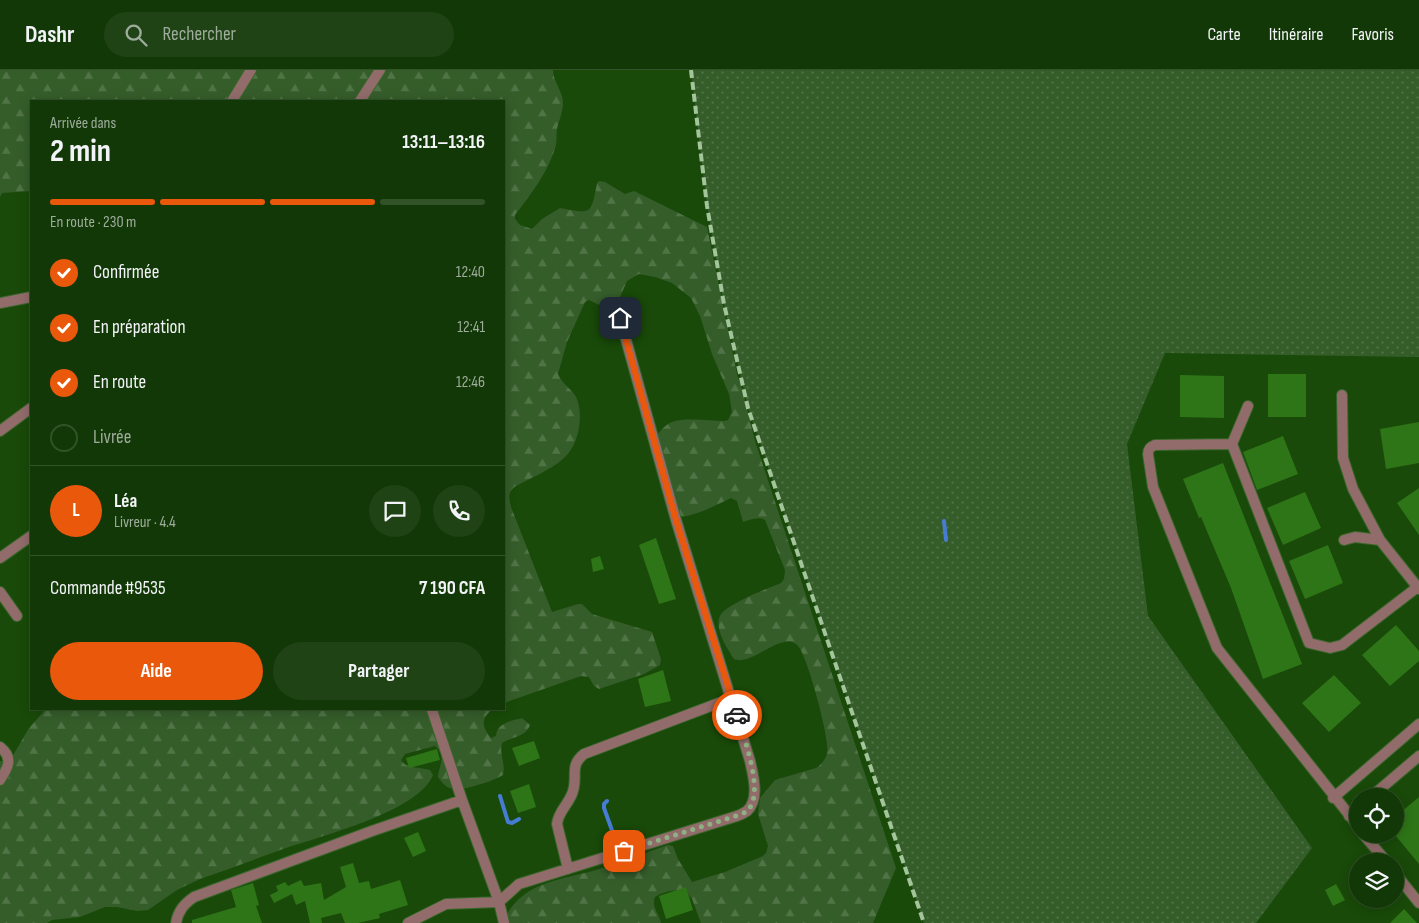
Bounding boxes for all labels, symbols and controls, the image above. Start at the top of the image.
search box [104,12,454,57]
text: Dashr [25,20,74,49]
icon: search [122,21,150,49]
text: Rechercher [162,23,236,46]
text: Carte [1207,24,1241,45]
text: Itinéraire [1269,24,1323,45]
text: Favoris [1351,24,1394,45]
text: Arrivée dans [50,114,116,133]
text: 13:11–13:16 [402,131,485,154]
text: 2 min [50,132,111,171]
text: En route · 230 m [50,213,136,232]
icon: check [50,259,78,287]
text: Confirmée [93,261,159,284]
text: 12:40 [456,263,485,282]
pin [599,297,641,339]
icon: home [606,304,634,332]
icon: check [50,314,78,342]
text: En préparation [93,316,186,339]
text: 12:41 [457,318,485,337]
icon: check [50,369,78,397]
text: En route [93,371,146,394]
text: 12:46 [456,373,485,392]
text: Livrée [93,426,131,449]
button: chat [369,485,421,537]
button: phone [433,485,485,537]
text: Léa [114,490,137,513]
text: L [72,499,80,522]
text: Livreur · 4.4 [114,513,176,532]
text: Commande #9535 [50,577,166,600]
text: 7 190 CFA [419,577,485,600]
button: Aide [50,642,263,700]
button: Partager [273,642,485,700]
courier [712,690,762,740]
icon: car [723,701,751,729]
map controls [1349,788,1404,908]
button: locate [1349,788,1404,843]
pin [603,830,645,872]
icon: bag [610,837,638,865]
button: layers [1349,853,1404,908]

